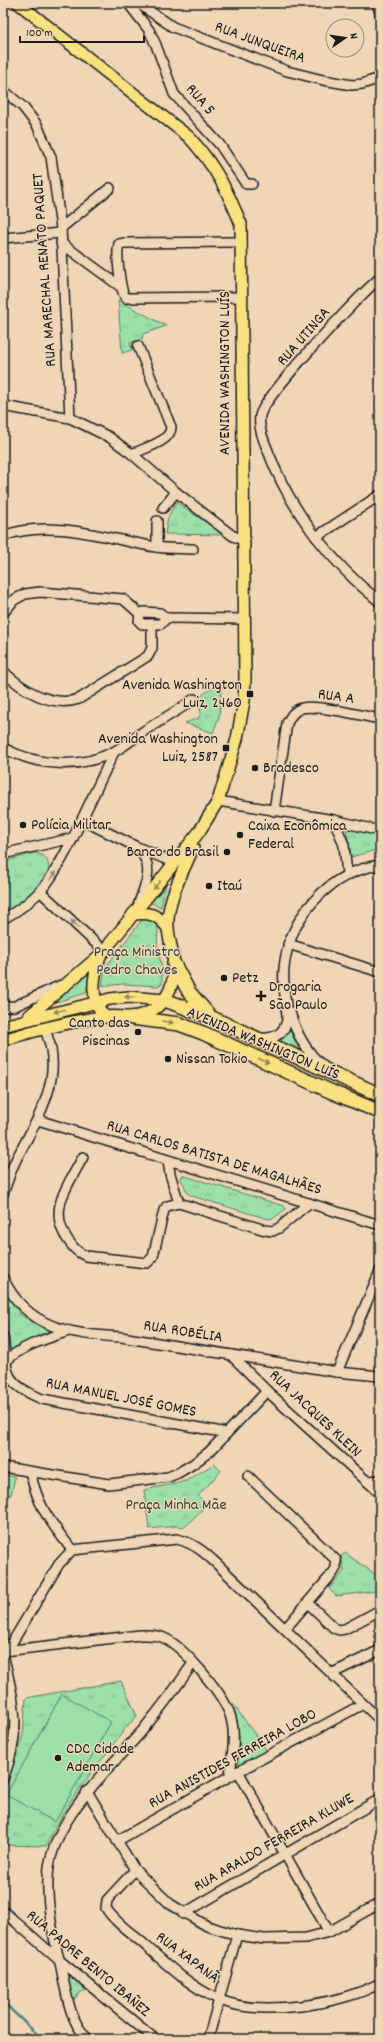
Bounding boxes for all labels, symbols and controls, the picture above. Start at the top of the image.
street label: RUA JUNQUEIRA [211,16,309,70]
scale bar [20,18,144,44]
north arrow [325,18,365,58]
text: 100 m [26,25,53,42]
text: N [344,32,361,41]
street label: RUA 5 [180,79,220,121]
street label: RUA MARECHAL RENATO PAQUET [27,172,63,367]
street label: AVENIDA WASHINGTON LUÍS [214,291,237,455]
street label: RUA UTINGA [272,302,336,372]
place label: Avenida Washington Luiz, 2460 [122,674,242,715]
street label: RUA A [316,683,356,711]
marker: Avenida Washington Luiz, 2460 [245,689,255,699]
place label: Avenida Washington Luiz, 2587 [98,728,218,769]
marker: Avenida Washington Luiz, 2587 [221,743,231,753]
place label: Bradesco [263,757,319,780]
marker: Bradesco [250,763,260,773]
place label: Polícia Militar [31,814,111,837]
place label: Caixa Econômica Federal [248,815,347,856]
marker: Polícia Militar [18,820,28,830]
marker: Caixa Econômica Federal [235,830,245,840]
place label: Banco do Brasil [127,841,219,864]
marker: Banco do Brasil [222,847,232,857]
one-way arrow [49,871,57,881]
place label: Itaú [217,875,242,898]
one-way arrow [153,879,162,890]
marker: Itaú [204,881,214,891]
one-way arrow [70,919,80,929]
park label: Praça Ministro Pedro Chaves [94,941,180,982]
place label: Petz [232,967,258,990]
marker: Petz [219,973,229,983]
place label: Drogaria São Paulo [269,976,327,1017]
marker: Drogaria São Paulo [256,991,266,1001]
one-way arrow [123,994,136,1000]
street label: AVENIDA WASHINGTON LUÍS [183,1001,343,1087]
one-way arrow [53,1008,65,1014]
place label: Canto das Piscinas [69,1012,130,1053]
one-way arrow [162,1020,174,1026]
marker: Canto das Piscinas [133,1027,143,1037]
place label: Nissan Tokio [176,1048,248,1071]
marker: Nissan Tokio [163,1054,173,1064]
one-way arrow [258,1058,269,1064]
street label: RUA CARLOS BATISTA DE MAGALHÃES [104,1114,324,1202]
street label: RUA ROBÉLIA [142,1314,225,1350]
street label: RUA JACQUES KLEIN [263,1365,367,1463]
street label: RUA MANUEL JOSÉ GOMES [44,1372,198,1424]
park label: Praça Minha Mãe [126,1494,226,1517]
street label: RUA ANISTIDES FERREIRA LOBO [145,1703,321,1815]
place label: CDC Cidade Ademar [66,1738,134,1779]
marker: CDC Cidade Ademar [53,1753,63,1763]
street label: RUA ARALDO FERREIRA KLUWE [190,1787,359,1898]
street label: RUA PADRE BENTO IBAÑEZ [21,1905,155,2023]
street label: RUA XAPANÃ [150,1926,224,1990]

